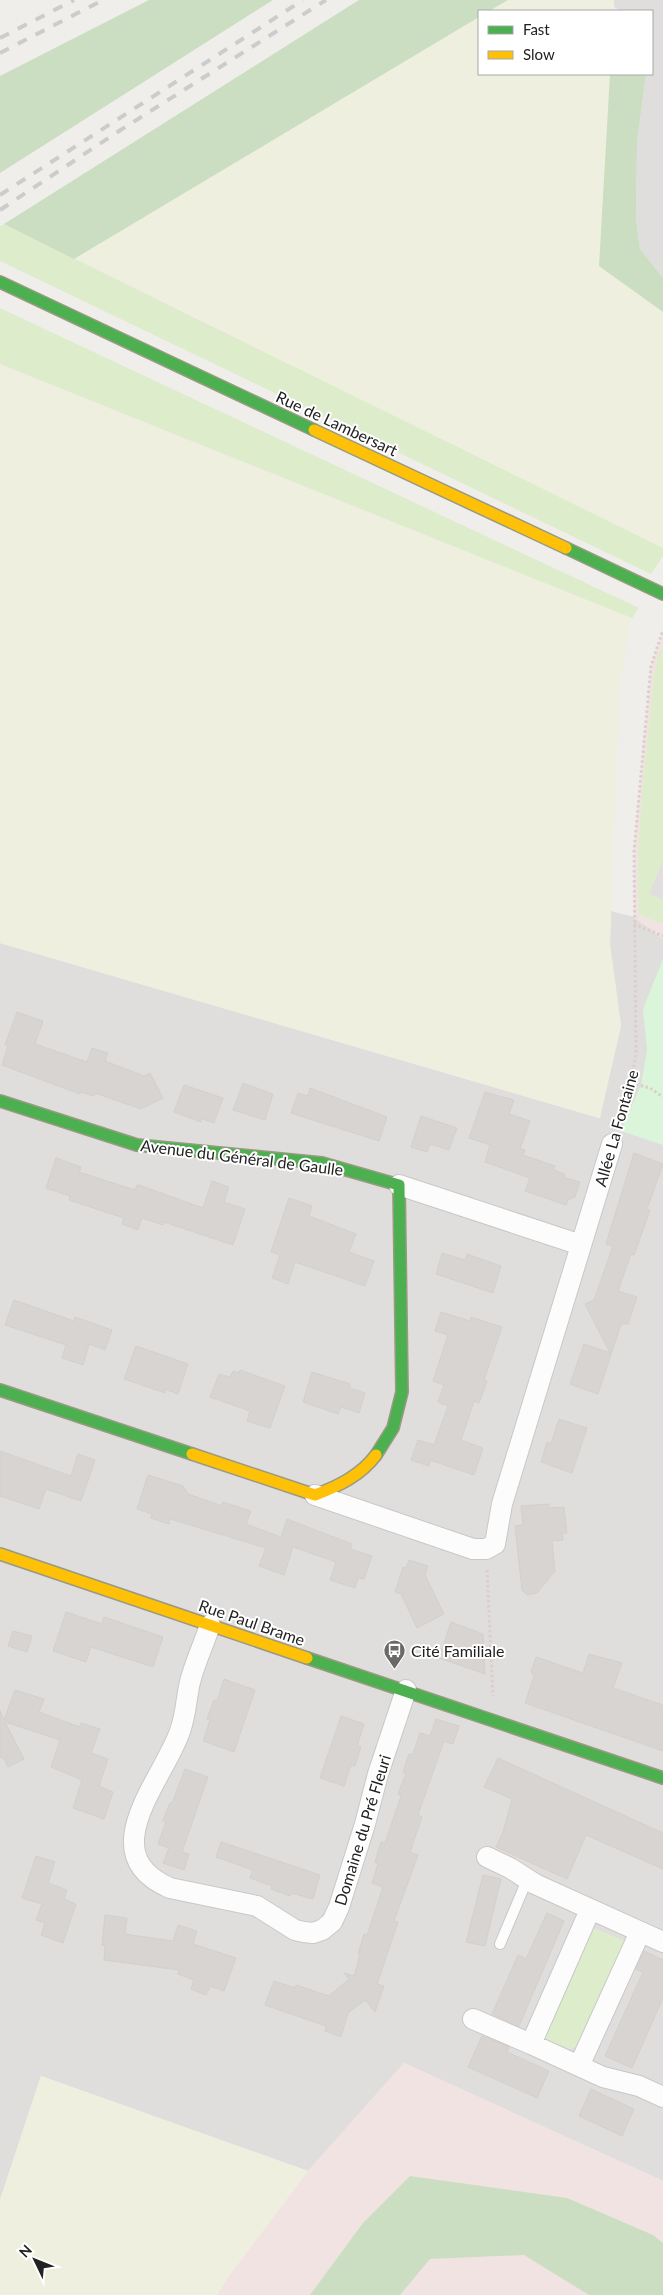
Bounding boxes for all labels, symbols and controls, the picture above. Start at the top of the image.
legend [478,10,653,75]
text: Fast [523,20,550,38]
text: Slow [523,45,555,63]
street label: Rue de Lambersart [273,387,401,460]
street label: Allée La Fontaine [590,1067,642,1189]
street label: Avenue du Général de Gaulle [140,1135,344,1179]
street label: Rue Paul Brame [197,1595,307,1649]
bus stop icon: Cité Familiale [383,1638,407,1669]
place label: Cité Familiale [411,1641,504,1660]
street label: Domaine du Pré Fleuri [330,1752,394,1908]
north arrow [10,2235,60,2285]
text: N [15,2241,35,2261]

